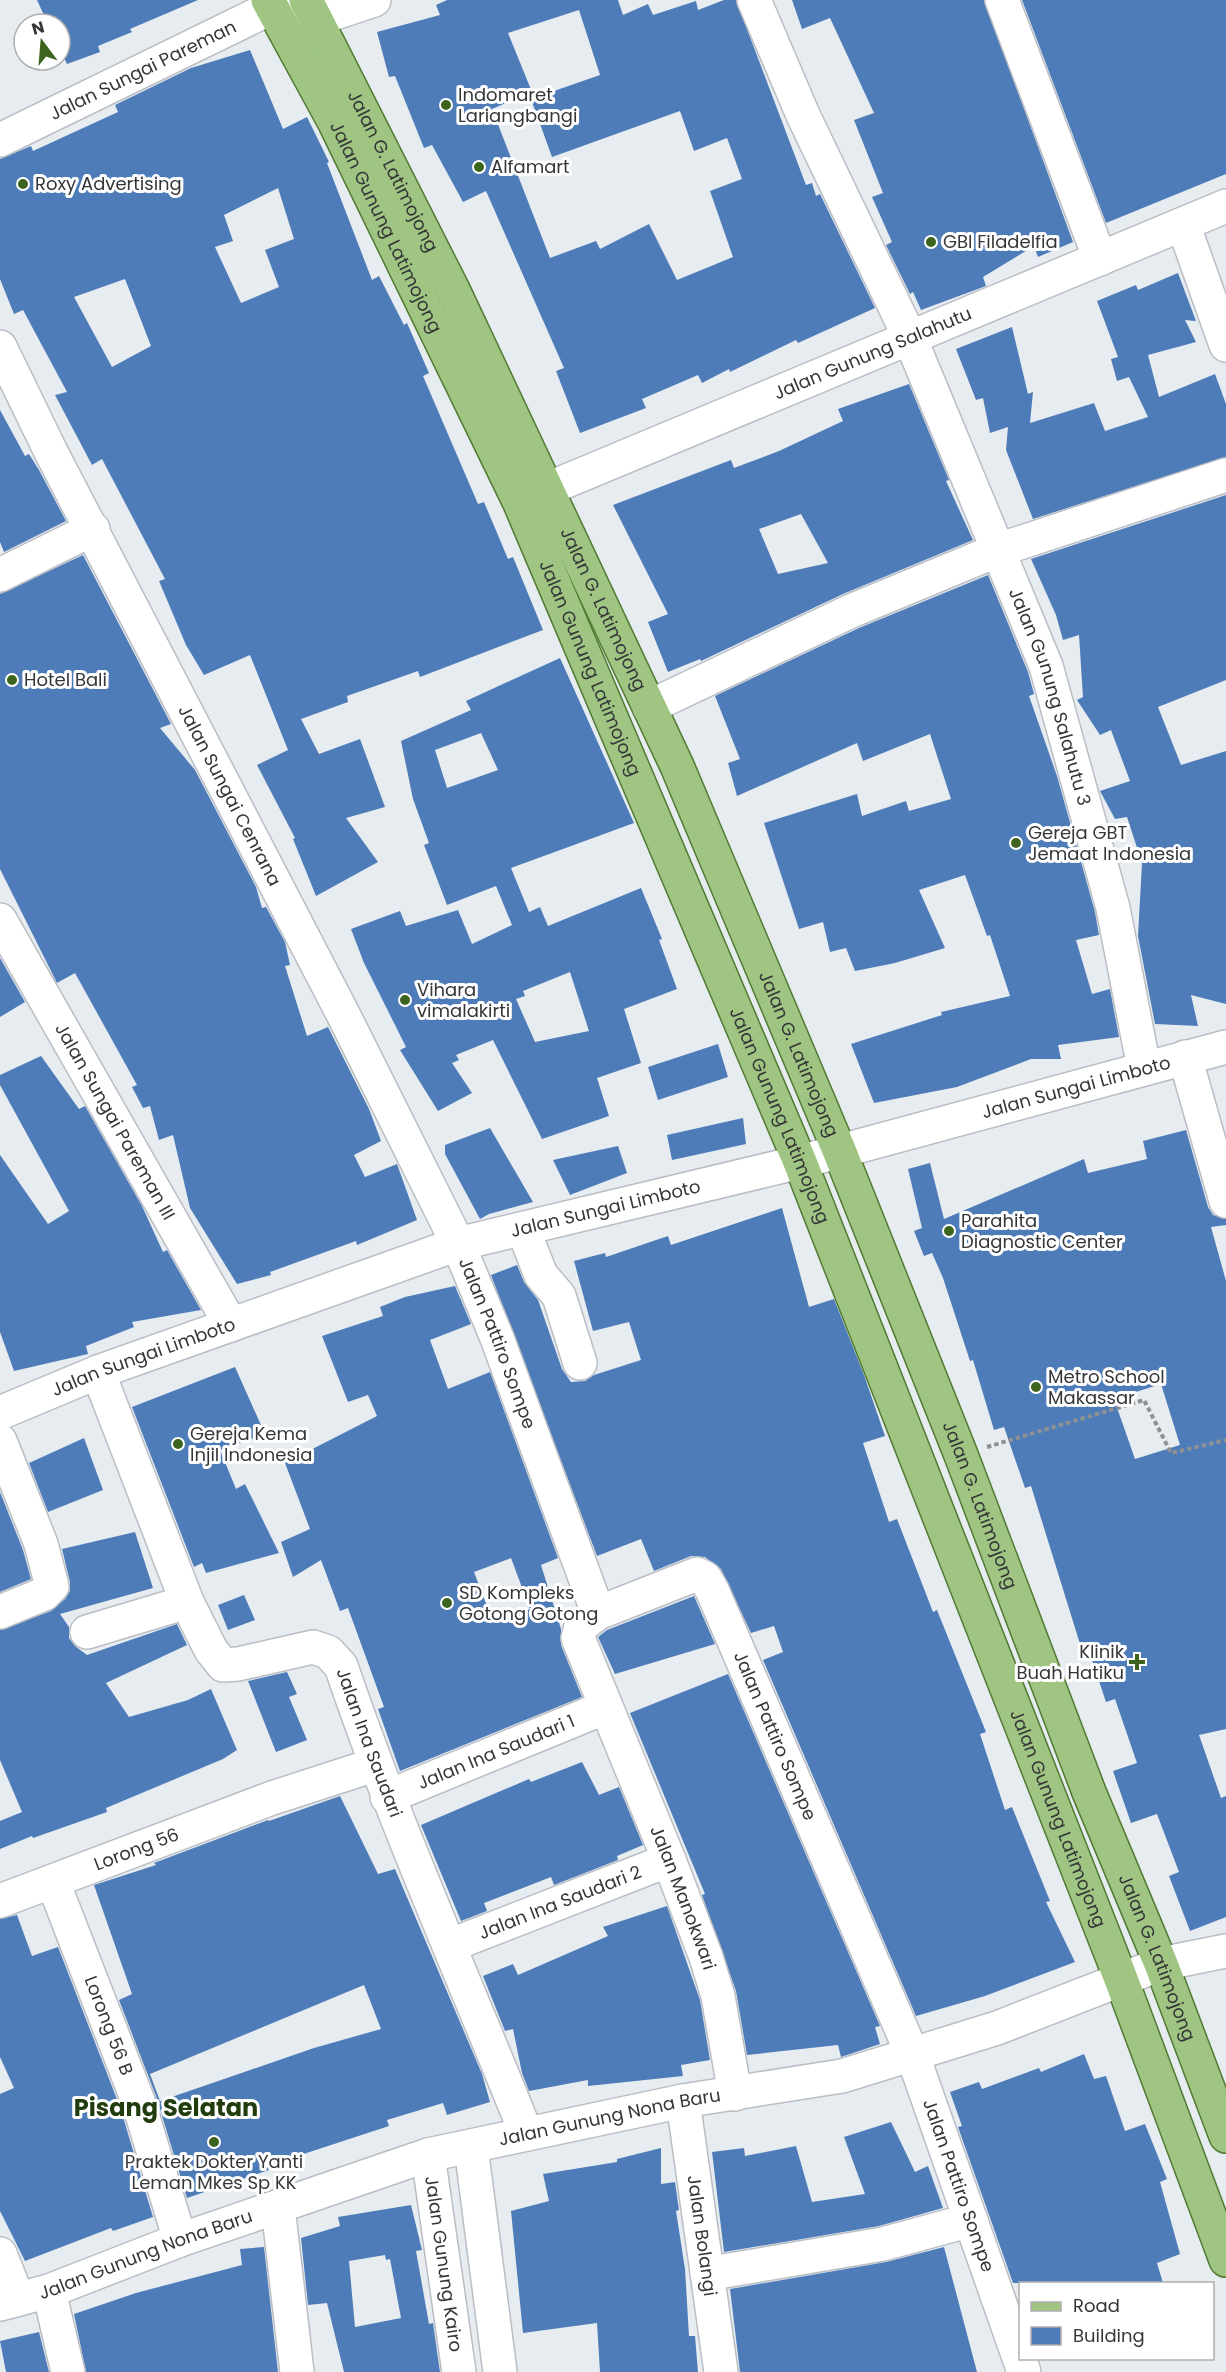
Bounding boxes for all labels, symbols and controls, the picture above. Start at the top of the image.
north arrow [12,12,72,72]
street label: Jalan Sungai Pareman [45,14,240,126]
text: N [29,15,47,41]
place label: Indomaret Lariangbangi [458,82,577,128]
street label: Jalan G. Latimojong [342,86,445,256]
marker: Indomaret Lariangbangi [439,98,453,112]
street label: Jalan Gunung Latimojong [324,117,448,337]
place label: Alfamart [491,154,570,179]
marker: Alfamart [472,160,486,174]
place label: Roxy Advertising [35,171,182,196]
marker: Roxy Advertising [16,177,30,191]
place label: GBI Filadelfia [943,229,1058,254]
marker: GBI Filadelfia [924,235,938,249]
street label: Jalan Gunung Salahutu [770,300,975,405]
street label: Jalan G. Latimojong [554,523,653,695]
street label: Jalan Gunung Latimojong [533,556,647,780]
street label: Jalan Gunung Salahutu 3 [1003,584,1097,808]
place label: Hotel Bali [24,667,107,692]
marker: Hotel Bali [5,673,19,687]
street label: Jalan Sungai Cenrana [173,700,287,890]
place label: Gereja GBT Jemaat Indonesia [1028,820,1191,866]
marker: Gereja GBT Jemaat Indonesia [1009,836,1023,850]
street label: Jalan G. Latimojong [753,967,845,1141]
place label: Vihara vimalakirti [417,977,510,1023]
marker: Vihara vimalakirti [398,993,412,1007]
street label: Jalan Gunung Latimojong [724,1003,836,1227]
street label: Jalan Sungai Pareman III [49,1018,181,1224]
street label: Jalan Sungai Limboto [979,1050,1173,1124]
street label: Jalan Sungai Limboto [508,1173,703,1243]
place label: Parahita Diagnostic Center [961,1208,1123,1254]
marker: Parahita Diagnostic Center [942,1224,956,1238]
street label: Jalan Pattiro Sompe [453,1254,542,1432]
street label: Jalan Sungai Limboto [47,1311,239,1402]
place label: Metro School Makassar [1048,1364,1165,1410]
marker: Metro School Makassar [1029,1380,1043,1394]
street label: Jalan G. Latimojong [937,1417,1024,1593]
place label: Gereja Kema Injil Indonesia [190,1421,312,1467]
marker: Gereja Kema Injil Indonesia [171,1437,185,1451]
place label: SD Kompleks Gotong Gotong [459,1580,598,1626]
marker: SD Kompleks Gotong Gotong [440,1596,454,1610]
place label: Klinik Buah Hatiku [1017,1639,1125,1685]
street label: Jalan Pattiro Sompe [728,1647,823,1824]
marker: Klinik Buah Hatiku [1128,1653,1146,1671]
street label: Jalan Ina Saudari [331,1665,409,1821]
street label: Jalan Gunung Latimojong [1004,1705,1113,1931]
street label: Jalan Ina Saudari 1 [414,1708,578,1795]
street label: Lorong 56 [90,1821,182,1876]
street label: Jalan Manokwari [644,1822,722,1973]
street label: Jalan Ina Saudari 2 [475,1859,645,1945]
street label: Jalan G. Latimojong [1113,1870,1202,2045]
street label: Lorong 56 B [79,1972,140,2079]
street label: Jalan Gunung Nona Baru [496,2082,722,2152]
district label: Pisang Selatan [74,2091,258,2124]
street label: Jalan Pattiro Sompe [917,2095,1001,2275]
marker: Praktek Dokter Yanti Leman Mkes Sp KK [207,2135,221,2149]
place label: Praktek Dokter Yanti Leman Mkes Sp KK [125,2149,303,2195]
street label: Jalan Bolangi [682,2173,723,2298]
street label: Jalan Gunung Kairo [419,2174,469,2353]
street label: Jalan Gunung Nona Baru [36,2203,256,2305]
legend [1019,2282,1214,2360]
text: Road [1073,2293,1120,2318]
text: Building [1073,2323,1145,2348]

